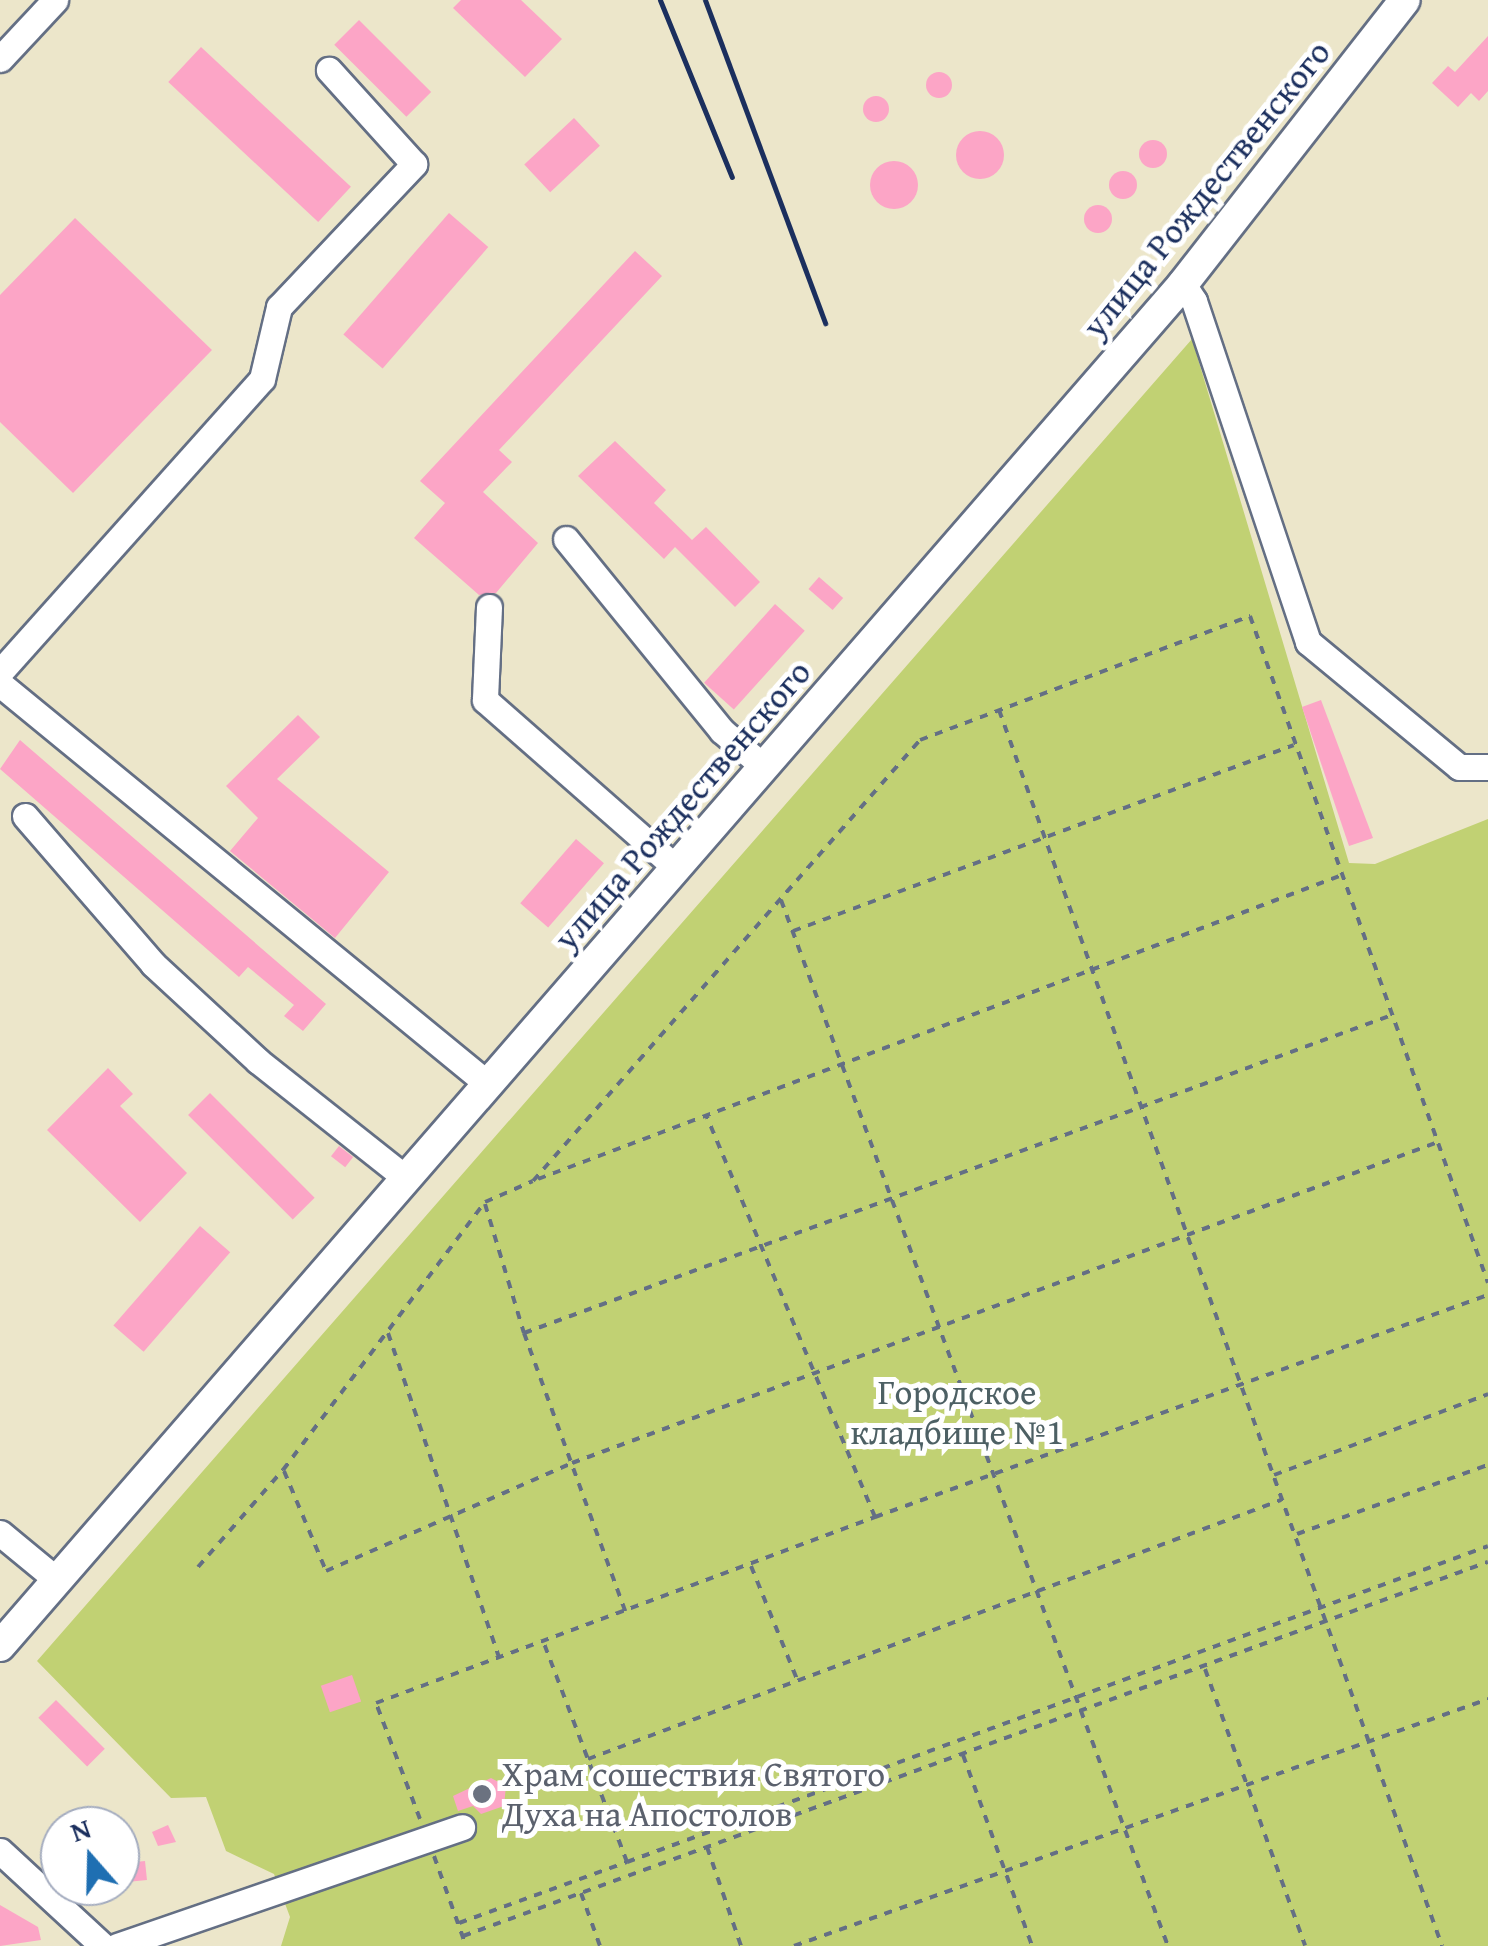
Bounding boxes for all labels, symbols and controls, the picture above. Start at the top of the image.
street label: улица Рождественского [1073,32,1339,346]
street label: улица Рождественского [545,651,819,959]
park label: Городское кладбище №1 [850,1371,1064,1453]
place label: Храм сошествия Святого Духа на Апостолов [502,1753,885,1835]
marker: Храм сошествия Святого Духа на Апостолов [471,1783,493,1805]
north arrow [40,1806,140,1906]
text: N [64,1807,96,1852]

